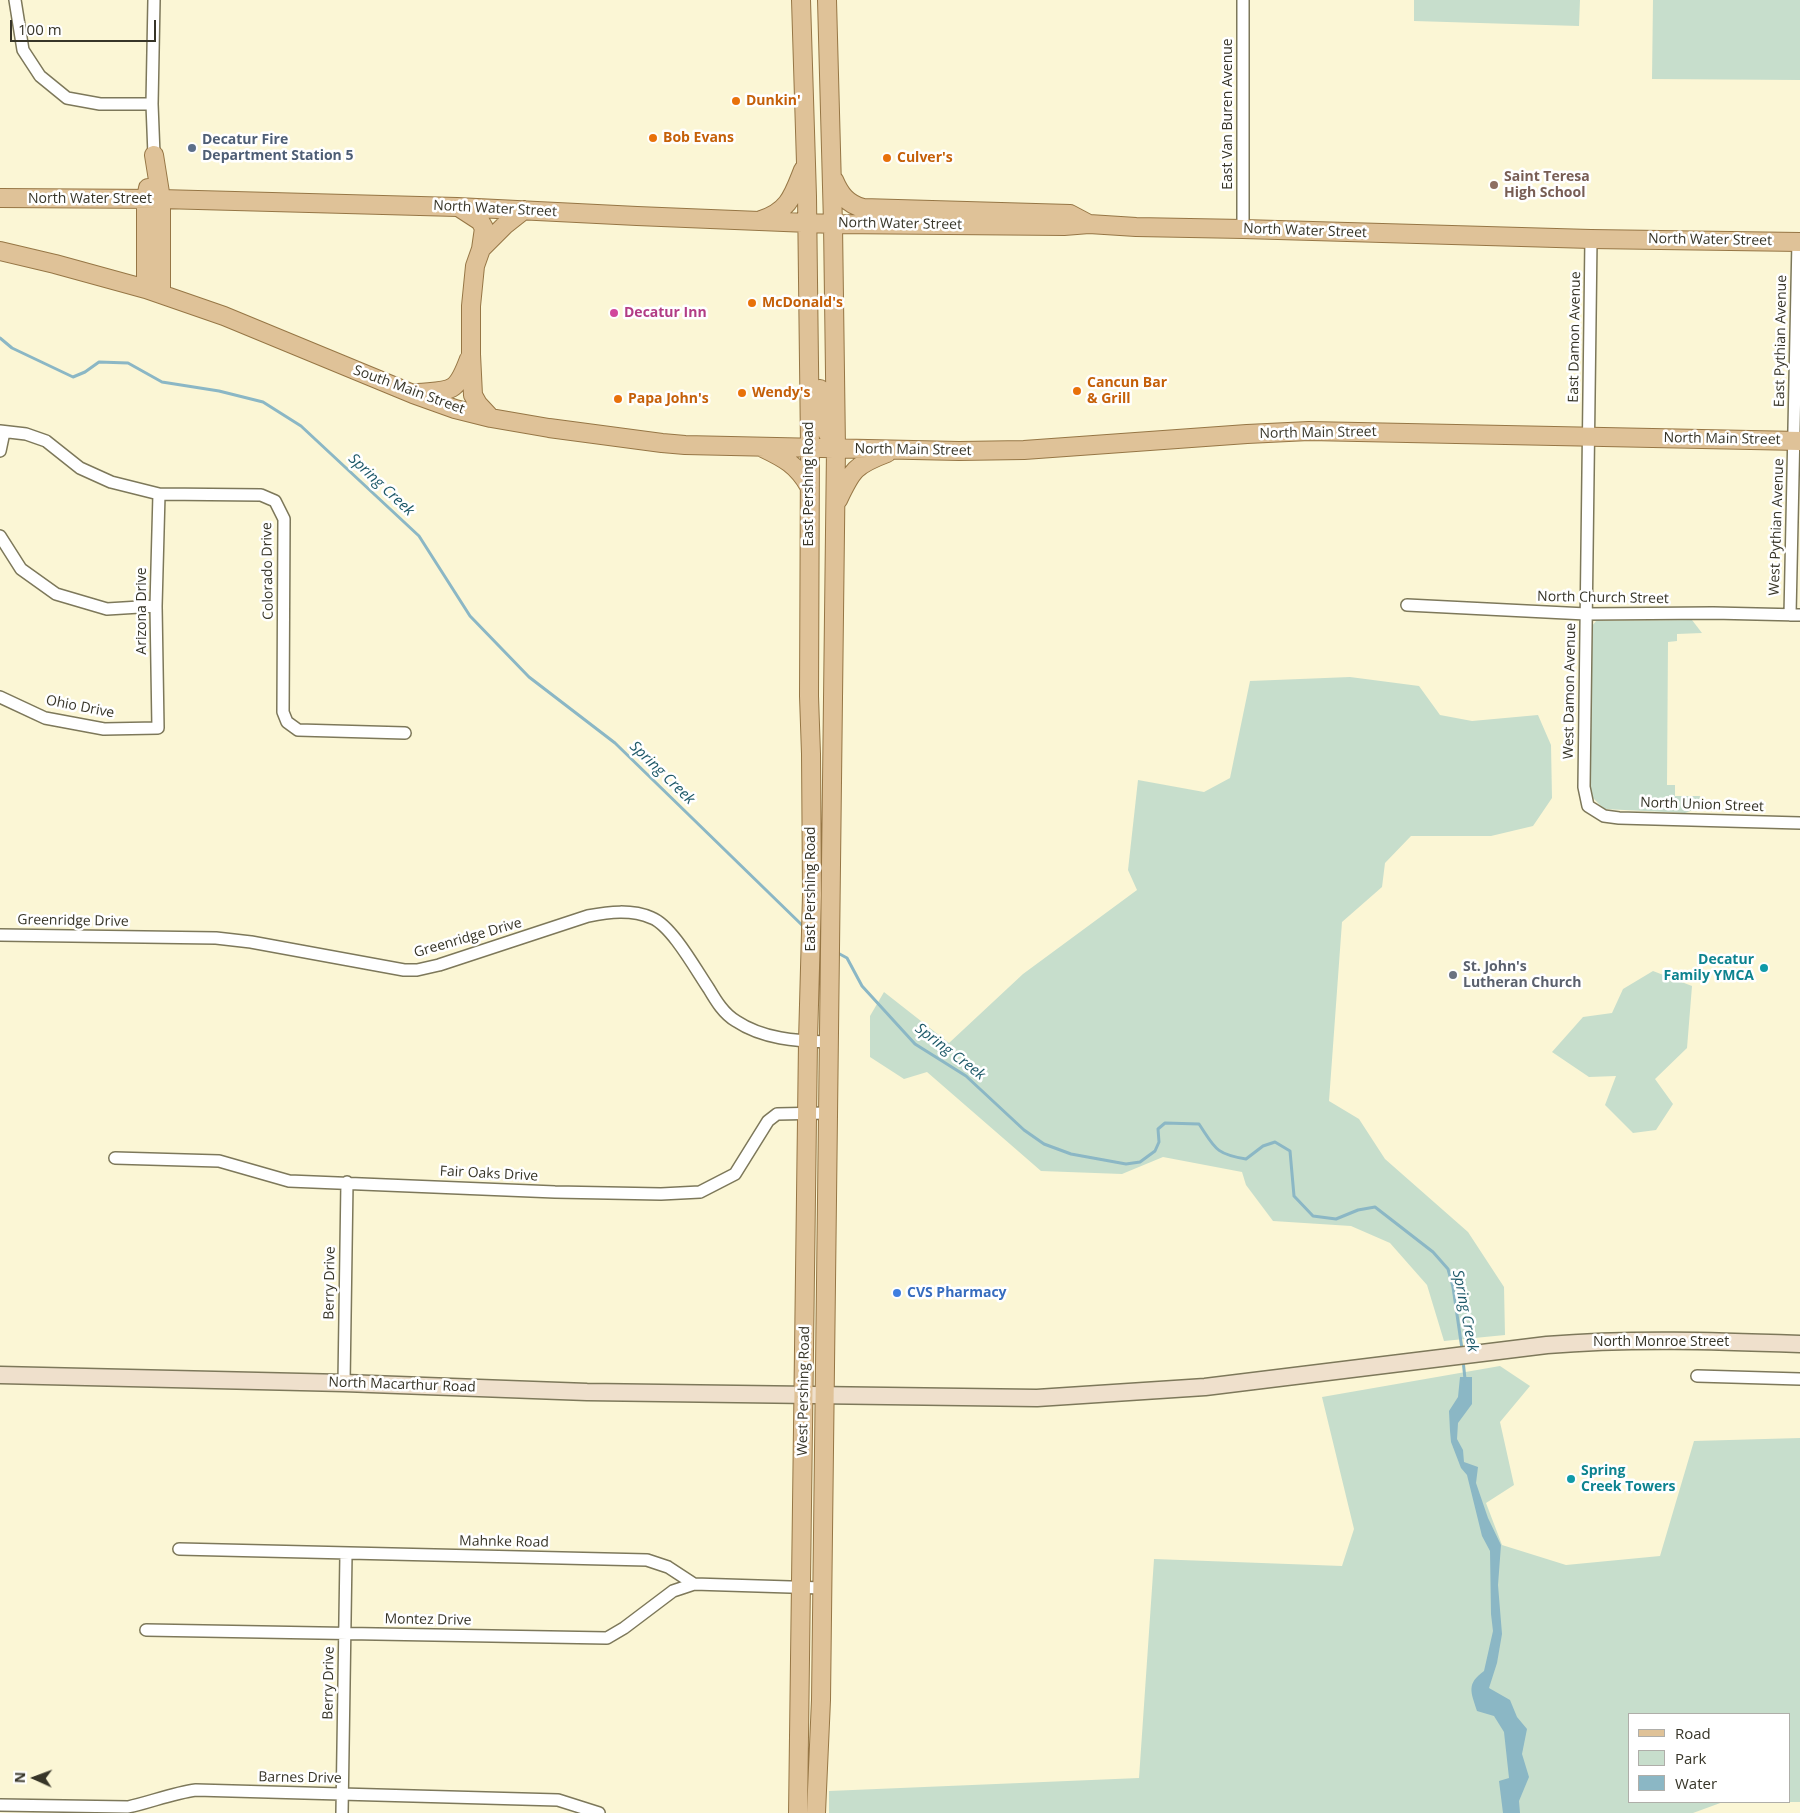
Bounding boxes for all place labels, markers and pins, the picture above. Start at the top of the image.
place label: Dunkin' [746,93,801,109]
marker: Dunkin' [730,95,742,107]
place label: Bob Evans [663,130,734,146]
place label: Decatur Fire Department Station 5 [202,132,353,164]
marker: Bob Evans [647,132,659,144]
marker: Decatur Fire Department Station 5 [186,142,198,154]
place label: Culver's [897,150,953,166]
marker: Culver's [881,152,893,164]
place label: Saint Teresa High School [1504,169,1590,202]
marker: Saint Teresa High School [1488,179,1500,191]
place label: McDonald's [762,295,843,311]
marker: McDonald's [746,297,758,309]
place label: Decatur Inn [624,305,707,321]
marker: Decatur Inn [608,307,620,319]
place label: Cancun Bar & Grill [1087,375,1167,408]
place label: Wendy's [752,385,811,401]
marker: Cancun Bar & Grill [1071,385,1083,397]
marker: Wendy's [736,387,748,399]
place label: Papa John's [628,391,709,407]
marker: Papa John's [612,393,624,405]
place label: Decatur Family YMCA [1663,952,1754,984]
place label: St. John's Lutheran Church [1463,959,1581,992]
marker: Decatur Family YMCA [1758,962,1770,974]
marker: St. John's Lutheran Church [1447,969,1459,981]
place label: CVS Pharmacy [907,1285,1007,1301]
marker: CVS Pharmacy [891,1287,903,1299]
place label: Spring Creek Towers [1581,1463,1675,1495]
marker: Spring Creek Towers [1565,1473,1577,1485]

